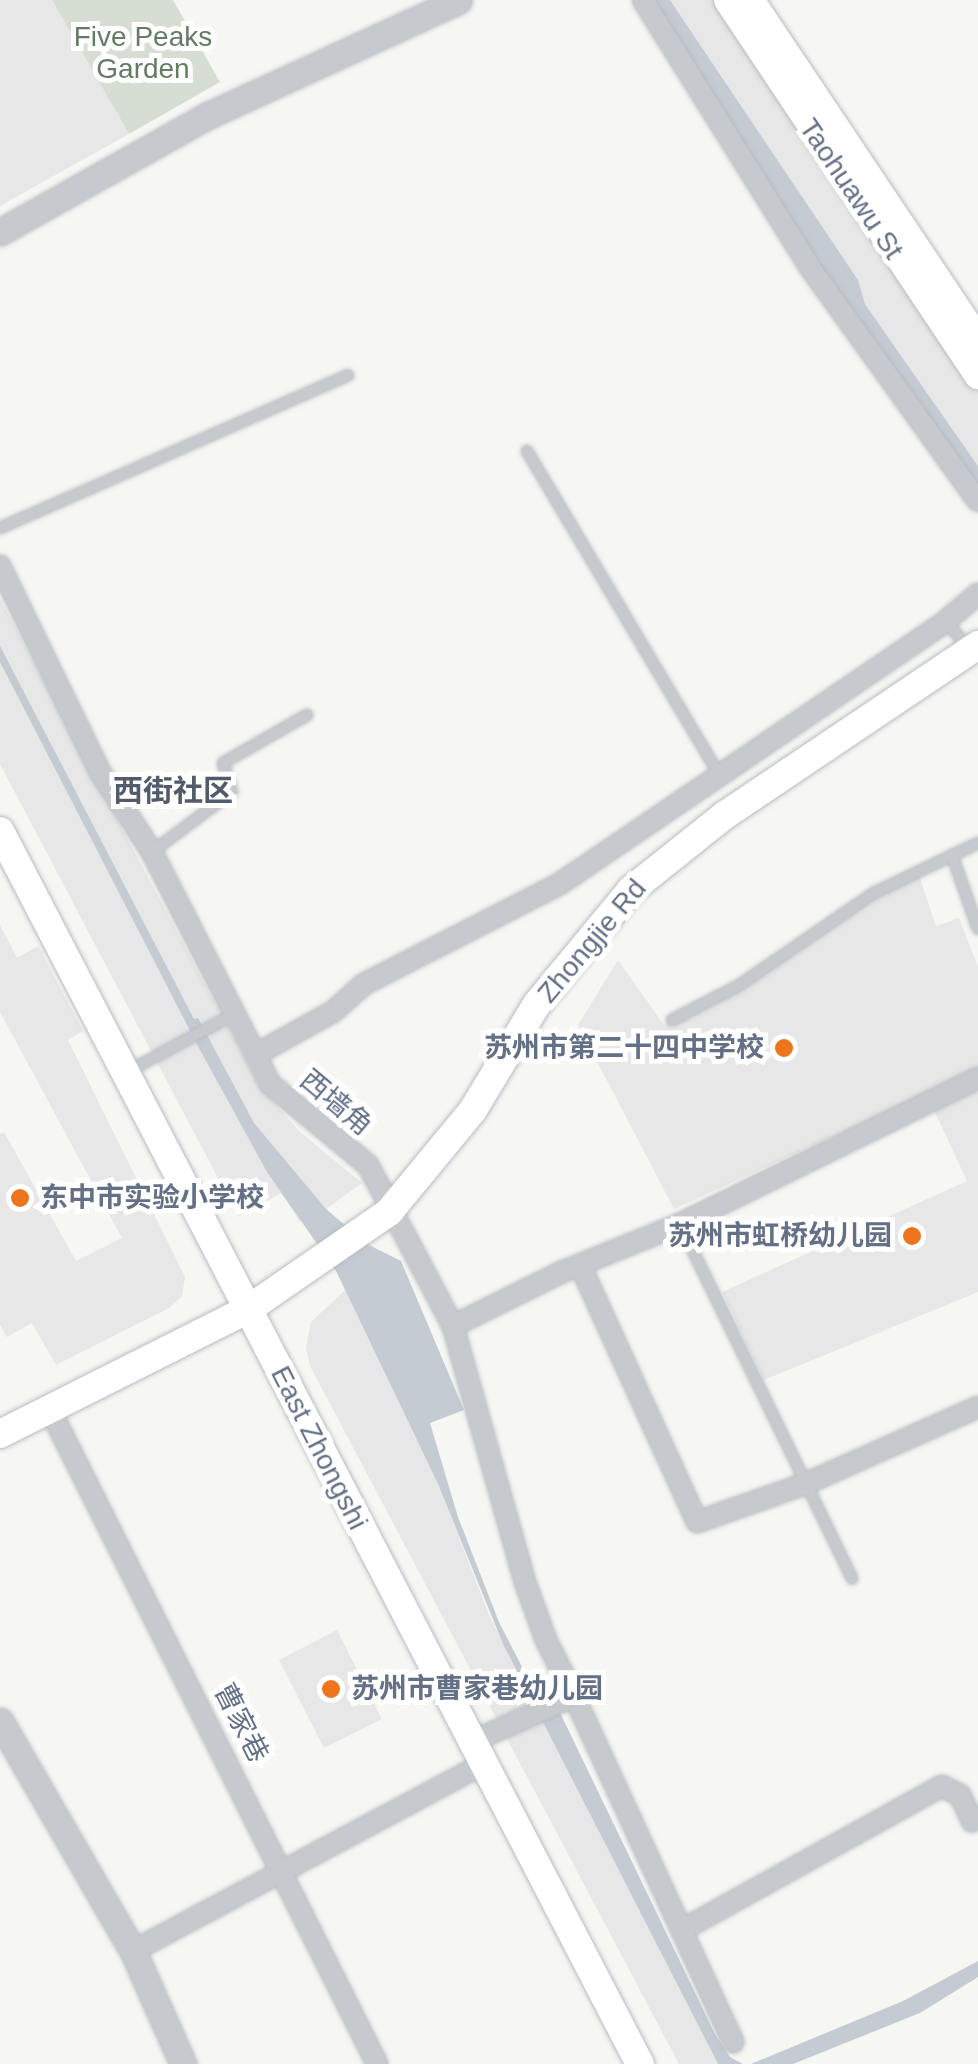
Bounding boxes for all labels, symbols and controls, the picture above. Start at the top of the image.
park label: Five Peaks Garden [74,20,212,86]
street label: Taohuawu St [792,112,910,266]
district label: 西街社区 [113,773,233,809]
street label: Zhongjie Rd [531,872,653,1010]
place label: 苏州市第二十四中学校 [484,1031,764,1065]
marker: 苏州市第二十四中学校 [773,1037,795,1059]
street label: 西墙角 [293,1063,379,1143]
place label: 东中市实验小学校 [40,1181,264,1215]
marker: 东中市实验小学校 [9,1187,31,1209]
place label: 苏州市虹桥幼儿园 [668,1219,892,1253]
marker: 苏州市虹桥幼儿园 [901,1225,923,1247]
street label: East Zhongshi [263,1361,375,1535]
place label: 苏州市曹家巷幼儿园 [351,1672,603,1706]
street label: 曹家巷 [207,1678,275,1768]
marker: 苏州市曹家巷幼儿园 [320,1678,342,1700]

